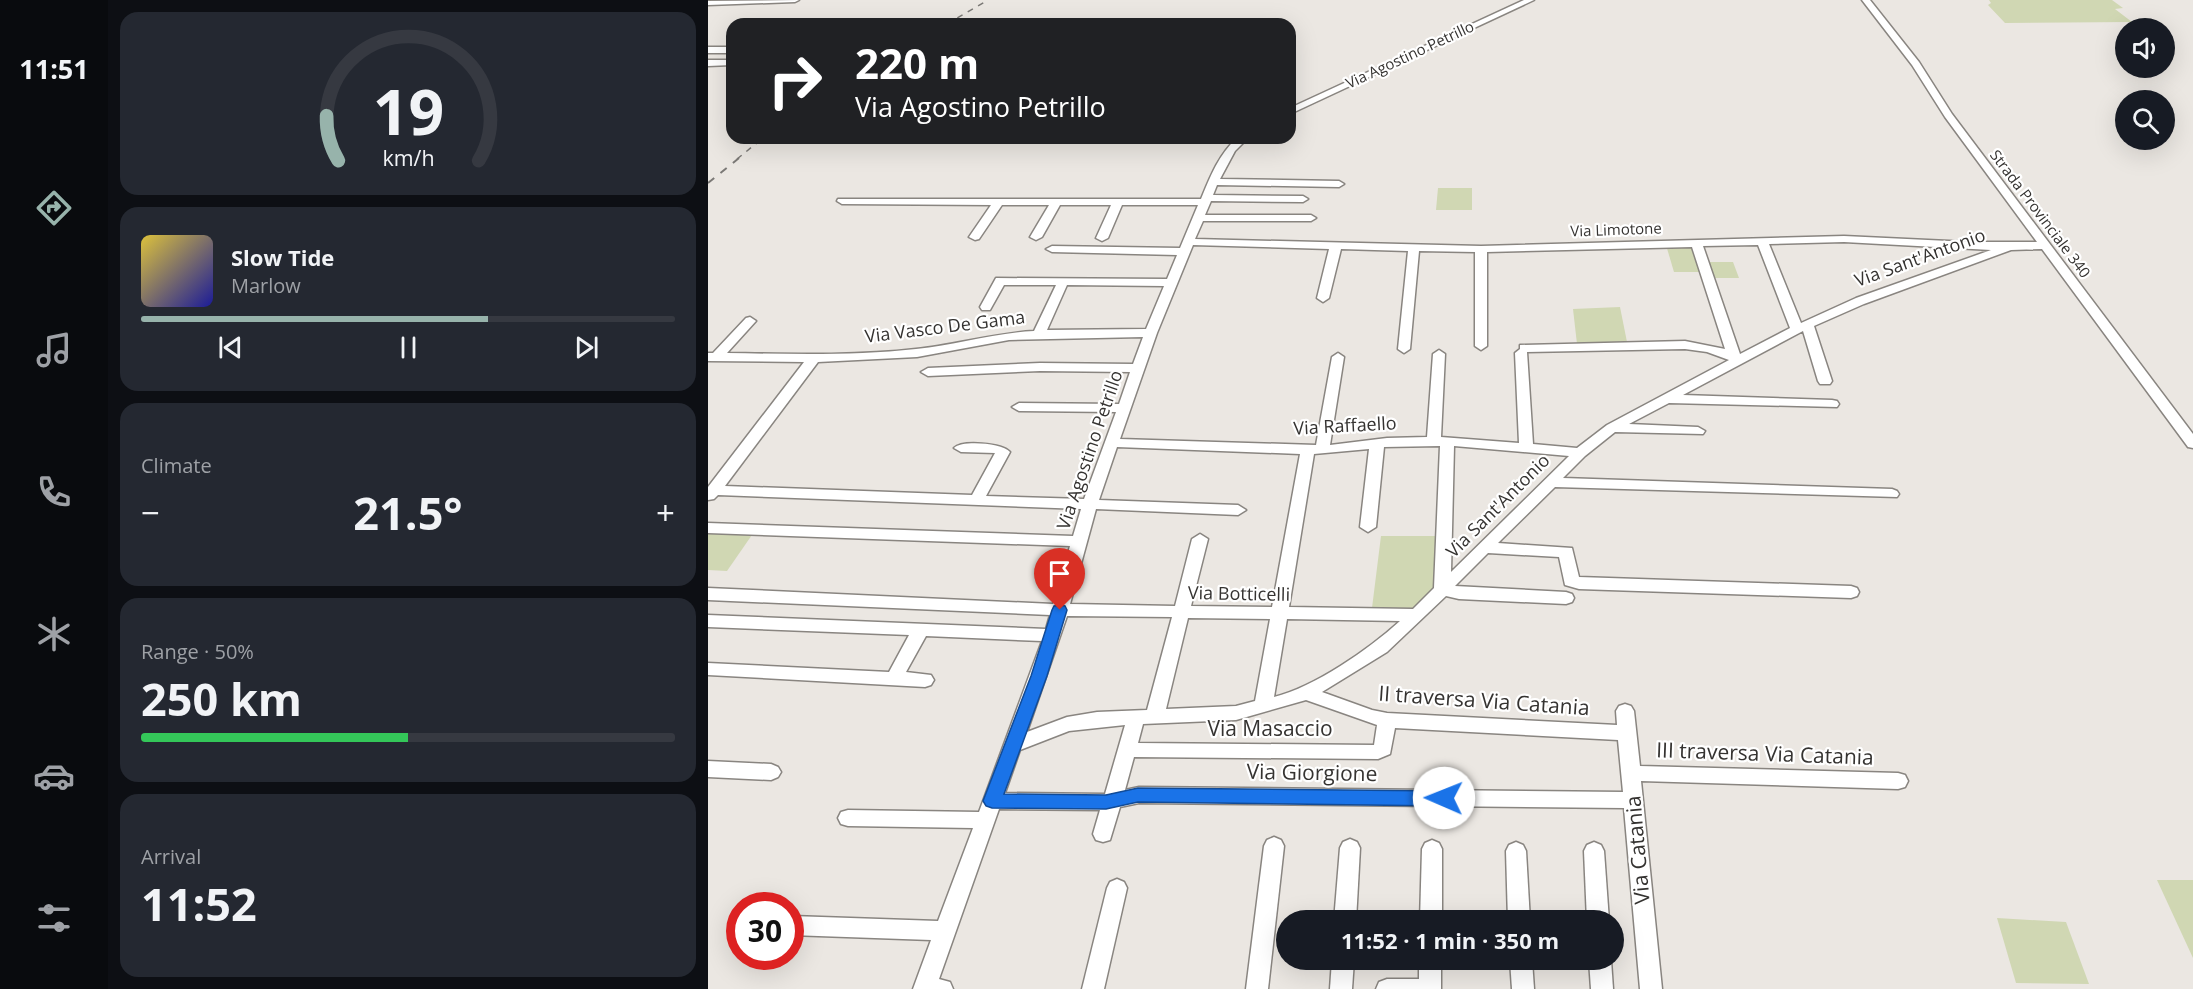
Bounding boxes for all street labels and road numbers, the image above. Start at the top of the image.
street label: Via Agostino Petrillo [1342,16,1477,93]
street label: Strada Provinciale 340 [1986,145,2096,281]
street label: Via Limotone [1570,217,1662,241]
street label: Via Sant'Antonio [1851,222,1988,292]
street label: Via Vasco De Gama [864,304,1026,348]
street label: Via Agostino Petrillo [1050,367,1128,533]
street label: Via Raffaello [1293,410,1397,440]
street label: Via Sant'Antonio [1440,448,1554,562]
street label: Via Botticelli [1188,580,1290,606]
street label: II traversa Via Catania [1377,679,1591,721]
street label: Via Masaccio [1207,714,1333,742]
street label: III traversa Via Catania [1656,735,1874,771]
street label: Via Giorgione [1246,757,1378,787]
street label: Via Catania [1618,795,1656,906]

